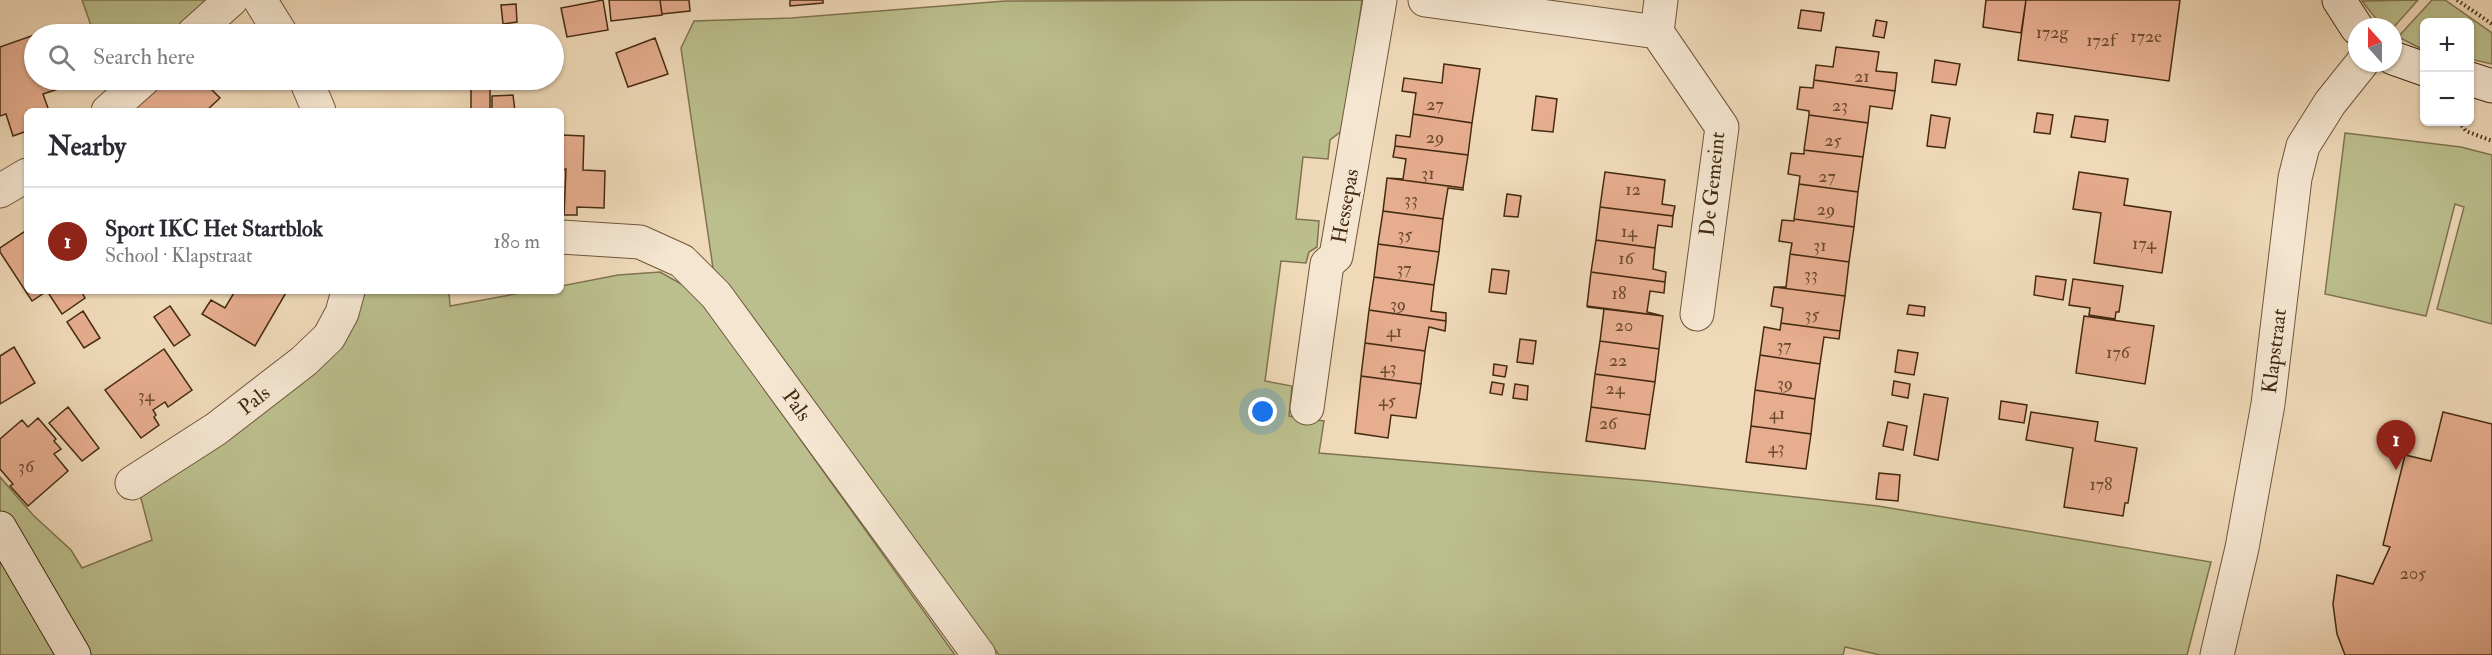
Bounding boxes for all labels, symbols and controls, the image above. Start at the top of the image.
north arrow [2348,18,2402,72]
map controls [2420,18,2474,126]
button: + [2420,18,2474,72]
house number: 172g [2036,21,2069,44]
search box [24,24,564,90]
house number: 172e [2130,25,2162,48]
house number: 172f [2086,29,2119,52]
icon: search [45,41,78,74]
text: Search here [93,43,195,71]
house number: 21 [1854,65,1870,88]
button: − [2420,72,2474,126]
house number: 27 [1426,93,1444,116]
house number: 23 [1832,94,1848,117]
house number: 29 [1426,126,1444,149]
house number: 25 [1825,129,1842,152]
street label: De Gemeint [1694,130,1731,238]
text: Nearby [48,131,126,163]
house number: 31 [1421,162,1435,185]
house number: 27 [1818,165,1836,188]
street label: Hessepas [1326,167,1365,246]
house number: 12 [1625,178,1641,201]
house number: 33 [1404,188,1418,211]
house number: 29 [1817,198,1835,221]
text: Sport IKC Het Startblok [105,215,323,243]
house number: 14 [1621,220,1638,243]
house number: 35 [1398,223,1412,246]
text: 1 [64,229,71,254]
text: 180 m [493,229,540,254]
house number: 174 [2132,232,2157,255]
house number: 31 [1813,234,1827,257]
text: School · Klapstraat [105,243,252,268]
house number: 16 [1618,247,1635,270]
house number: 37 [1396,257,1412,280]
house number: 33 [1804,263,1818,286]
house number: 18 [1612,282,1626,305]
house number: 39 [1390,293,1406,316]
house number: 35 [1805,303,1819,326]
street label: Klapstraat [2256,307,2293,395]
house number: 20 [1615,314,1633,337]
house number: 41 [1386,320,1402,343]
house number: 37 [1776,334,1792,357]
house number: 176 [2106,341,2131,364]
house number: 22 [1609,349,1627,372]
house number: 43 [1380,356,1396,379]
house number: 39 [1777,372,1793,395]
house number: 24 [1606,377,1626,400]
street label: Pals [233,380,276,421]
house number: 34 [138,384,156,407]
street label: Pals [776,384,817,427]
house number: 45 [1378,389,1396,412]
your location [1248,397,1277,426]
house number: 41 [1769,402,1785,425]
house number: 26 [1599,412,1618,435]
pin: 1 [2376,420,2416,470]
house number: 43 [1768,436,1784,459]
house number: 36 [18,455,35,478]
house number: 178 [2089,473,2113,496]
house number: 205 [2400,562,2426,585]

